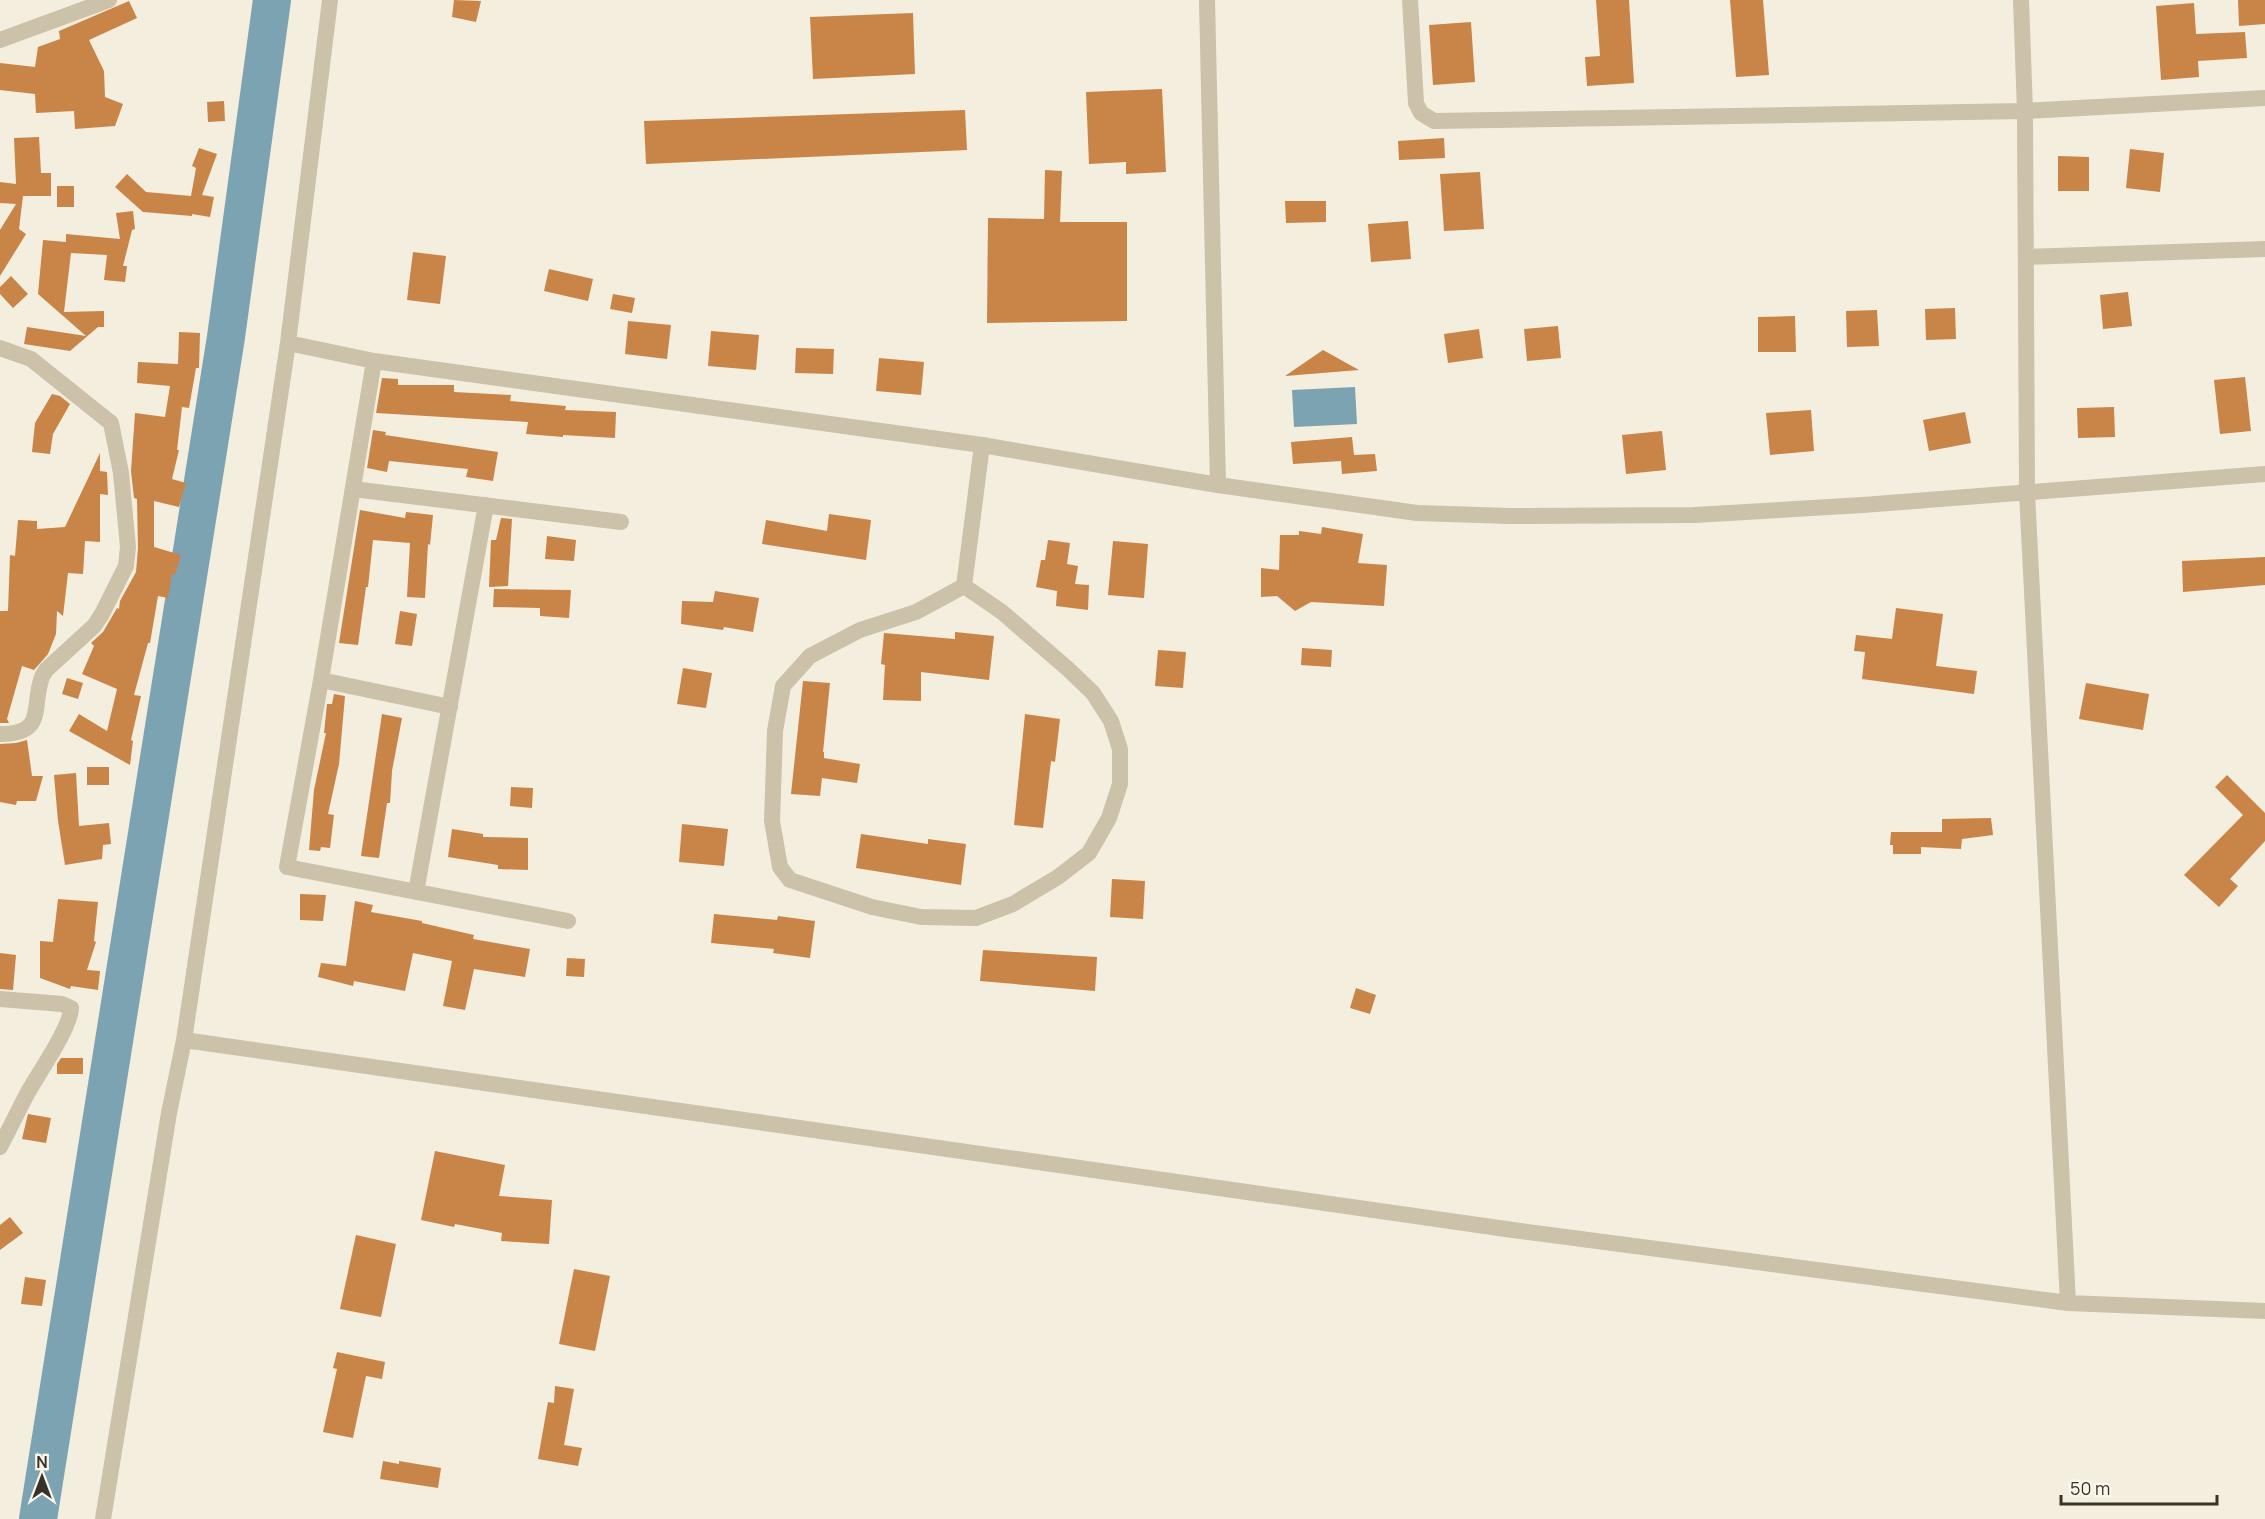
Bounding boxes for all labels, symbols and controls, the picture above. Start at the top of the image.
north arrow [12,1447,72,1507]
text: N [36,1451,48,1473]
scale bar [2061,1468,2217,1506]
text: 50 m [2070,1476,2110,1500]

